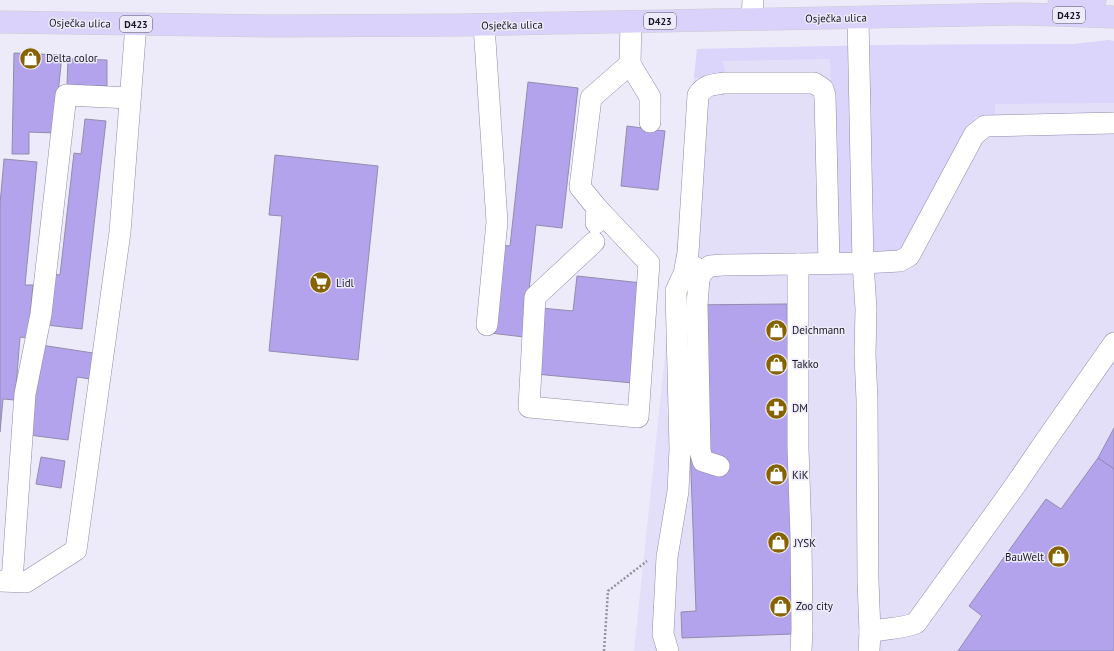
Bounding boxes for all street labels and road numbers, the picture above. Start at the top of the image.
road number: D423 [1053,7,1085,23]
street label: Osječka ulica [805,10,867,26]
road number: D423 [644,13,676,29]
street label: Osječka ulica [49,15,111,31]
road number: D423 [120,16,152,32]
street label: Osječka ulica [481,17,543,33]

